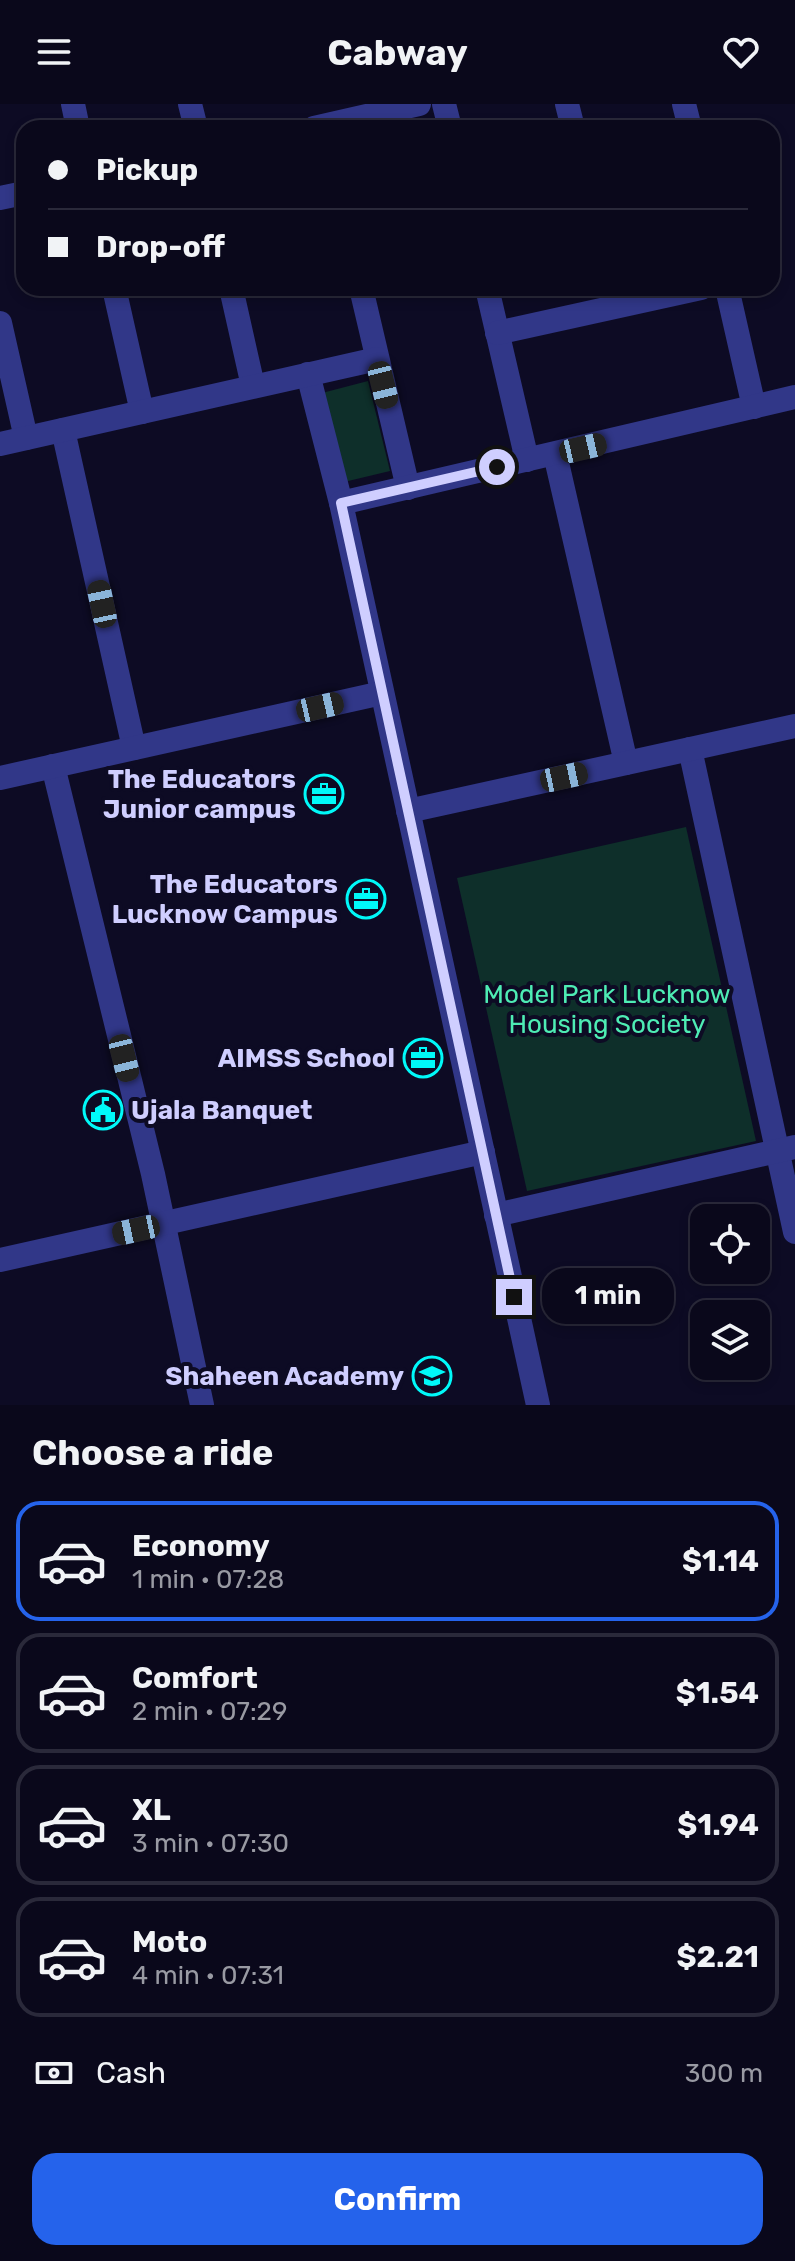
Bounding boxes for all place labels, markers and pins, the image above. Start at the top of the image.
place label: The Educators Junior campus [103,764,296,825]
office icon: The Educators Junior campus [303,773,345,815]
place label: The Educators Lucknow Campus [112,869,338,930]
office icon: The Educators Lucknow Campus [345,878,387,920]
office icon: AIMSS School [402,1037,444,1079]
place label: AIMSS School [218,1043,395,1074]
public building icon: Ujala Banquet [82,1089,124,1131]
place label: Ujala Banquet [131,1095,312,1126]
school or university icon: Shaheen Academy [411,1355,453,1397]
place label: Shaheen Academy [165,1361,404,1392]

